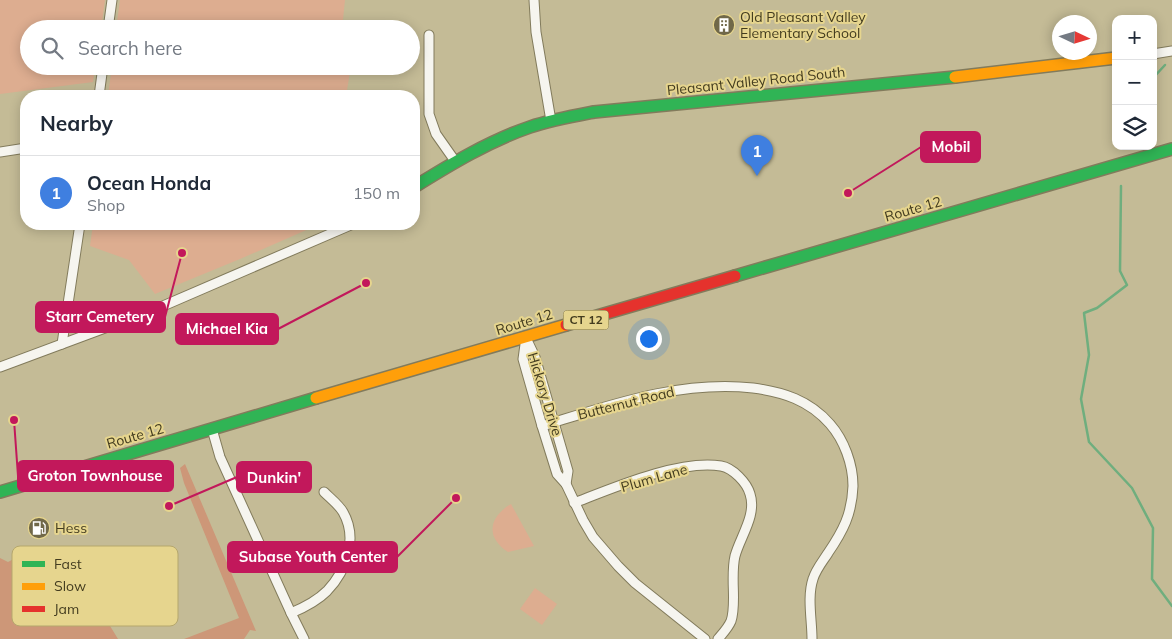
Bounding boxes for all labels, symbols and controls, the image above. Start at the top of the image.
place label: Old Pleasant Valley Elementary School [740,8,866,42]
building icon: Old Pleasant Valley Elementary School [712,13,736,37]
north arrow [1052,15,1097,60]
map controls [1112,15,1157,150]
button: + [1112,15,1157,60]
search box [20,20,420,75]
icon: search [38,34,66,62]
text: Search here [78,36,182,60]
button: − [1112,60,1157,105]
street label: Pleasant Valley Road South [666,63,846,99]
button: layers [1112,105,1157,150]
text: Nearby [40,110,113,136]
callout: Mobil [921,132,980,162]
pin: 1 [741,135,773,176]
text: Mobil [931,137,971,156]
text: Ocean Honda [87,171,211,195]
text: 1 [51,183,61,203]
text: 150 m [353,183,400,203]
street label: Route 12 [882,192,944,226]
text: Shop [87,195,125,215]
callout: Starr Cemetery [36,302,165,332]
street label: Route 12 [493,305,555,339]
text: Starr Cemetery [46,307,155,326]
road number: CT 12 [564,310,608,330]
callout: Michael Kia [176,314,278,344]
text: Michael Kia [186,319,268,338]
your location [636,326,662,352]
street label: Hickory Drive [524,350,566,438]
street label: Butternut Road [576,382,676,424]
street label: Route 12 [104,419,166,453]
street label: Plum Lane [619,460,689,496]
callout: Groton Townhouse [18,461,173,491]
callout: Dunkin' [237,462,311,492]
text: Groton Townhouse [27,466,163,485]
text: Dunkin' [247,468,301,487]
fuel station icon: Hess [27,516,51,540]
place label: Hess [55,519,87,537]
callout: Subase Youth Center [228,542,397,572]
legend [12,546,178,626]
text: Subase Youth Center [239,547,387,566]
text: Fast [54,555,82,573]
text: Slow [54,577,86,595]
text: Jam [54,600,79,618]

